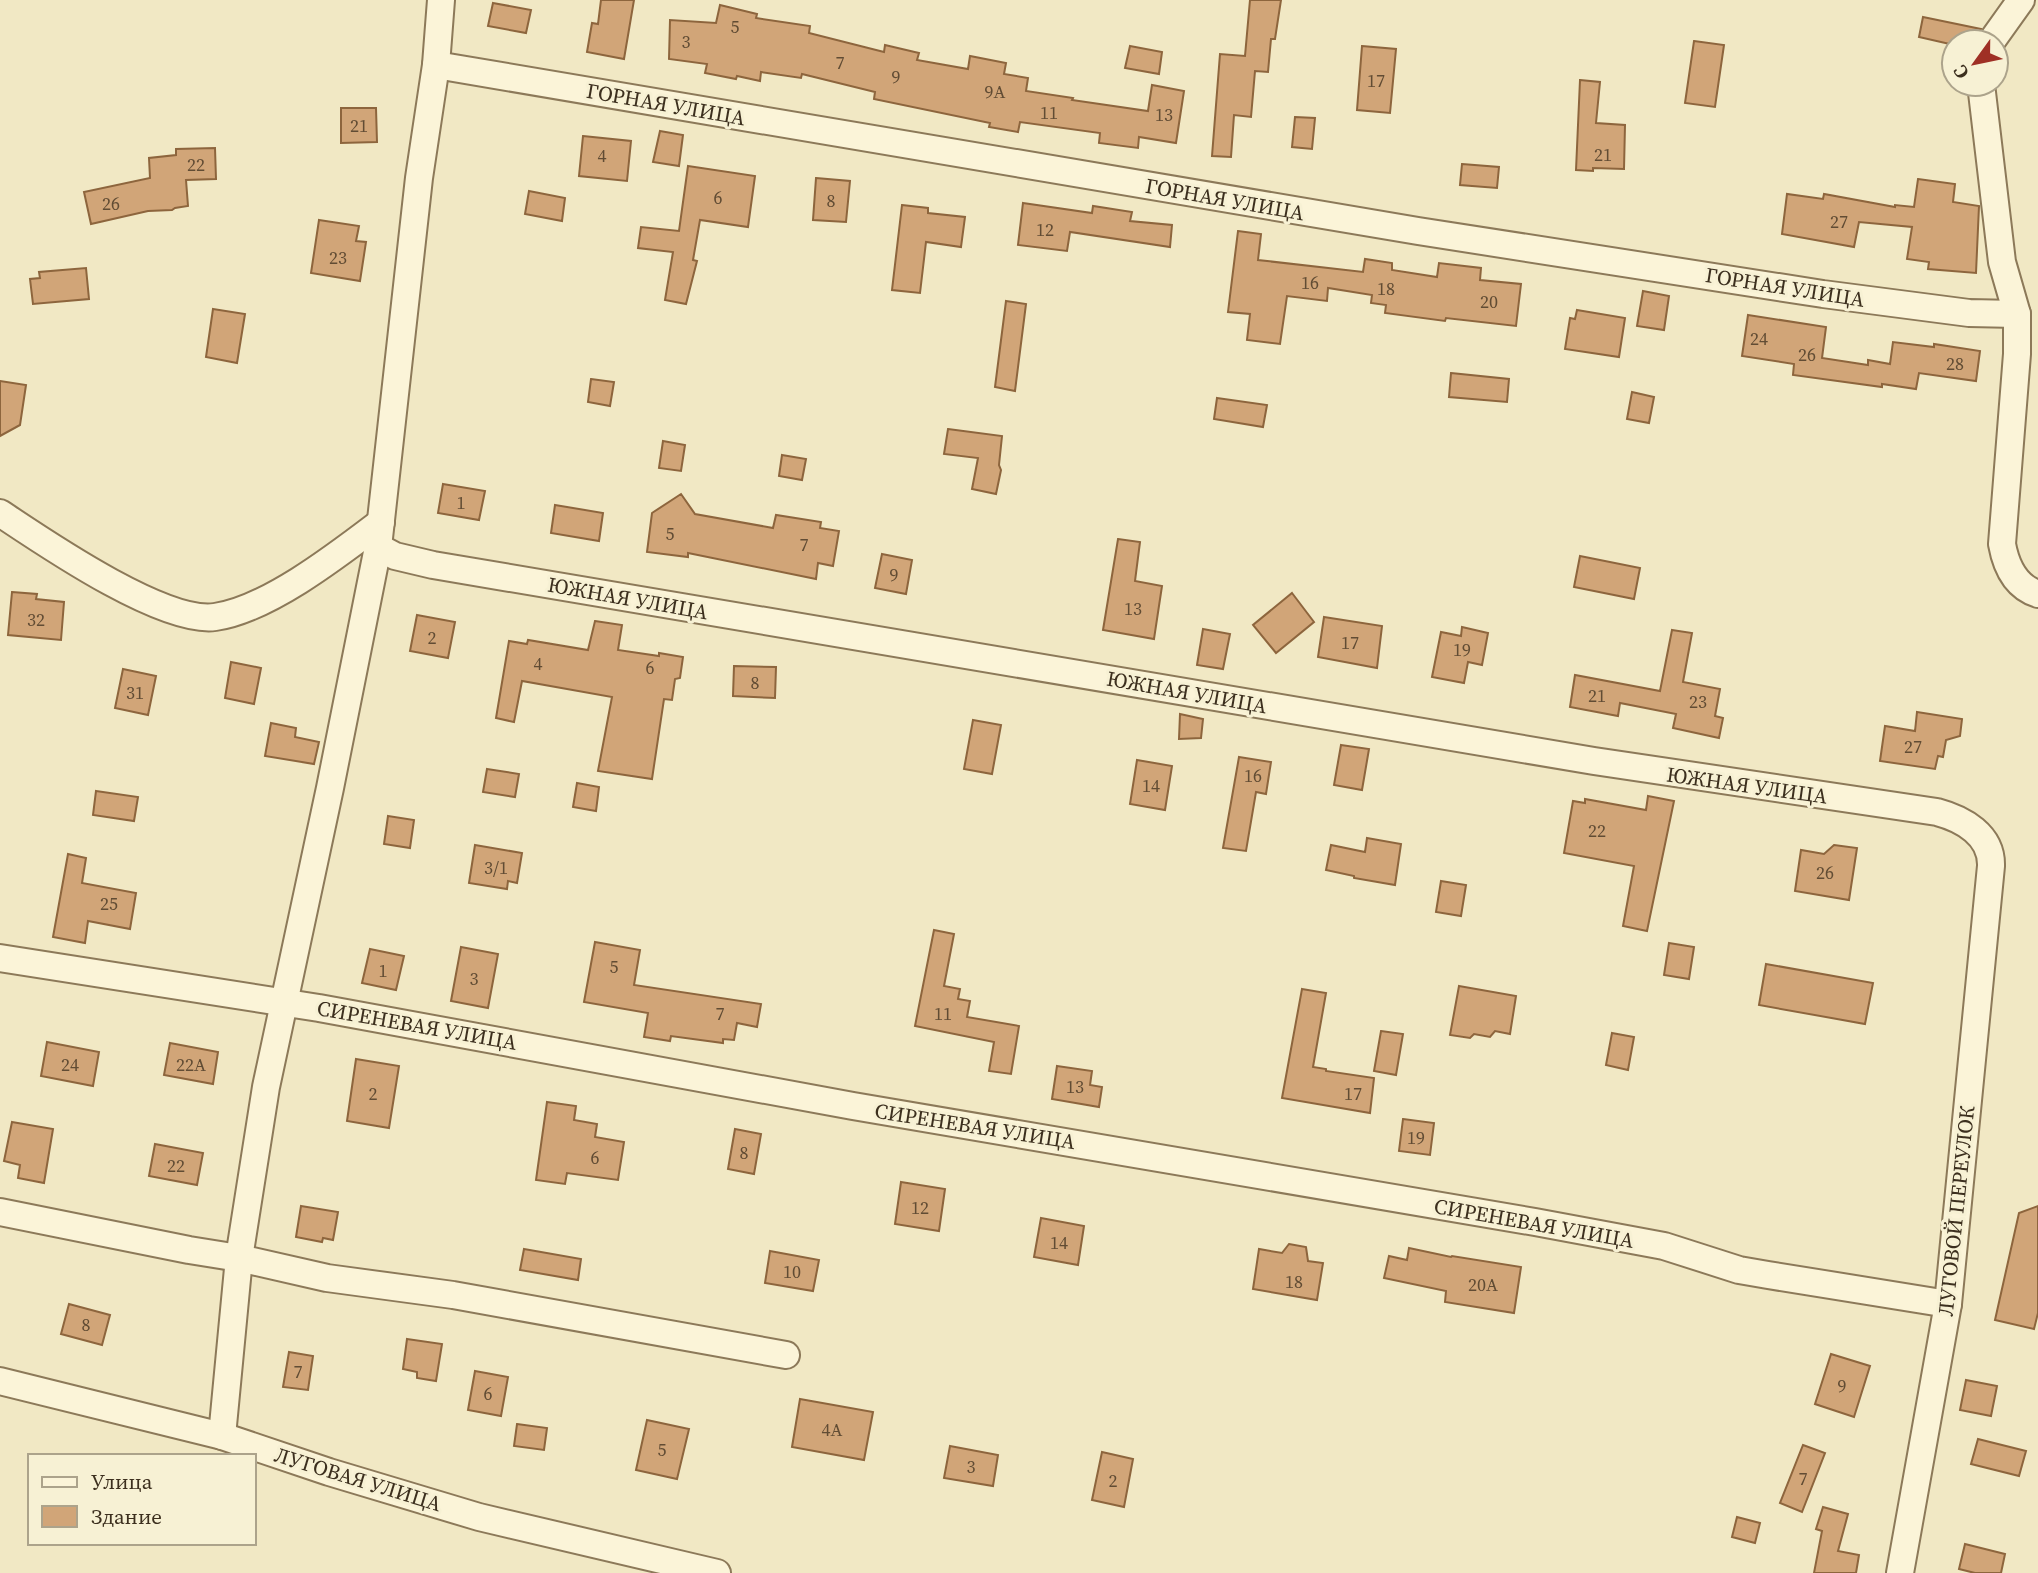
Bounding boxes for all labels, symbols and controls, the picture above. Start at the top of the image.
house number: 5 [731,14,740,39]
north arrow [1940,28,2010,98]
house number: 3 [682,29,691,54]
house number: 7 [836,50,845,75]
text: С [1947,60,1975,84]
house number: 9 [892,64,901,89]
house number: 17 [1367,68,1385,93]
street label: ГОРНАЯ УЛИЦА [584,76,748,132]
house number: 9А [985,79,1006,104]
house number: 11 [1040,100,1058,125]
house number: 13 [1155,102,1173,127]
house number: 21 [350,113,368,138]
house number: 21 [1594,142,1612,167]
house number: 4 [598,143,607,168]
house number: 22 [187,152,205,177]
street label: ГОРНАЯ УЛИЦА [1143,171,1307,227]
house number: 6 [714,185,723,210]
house number: 8 [827,188,836,213]
house number: 26 [102,191,120,216]
house number: 27 [1830,209,1848,234]
house number: 12 [1036,217,1054,242]
house number: 23 [329,245,347,270]
street label: ГОРНАЯ УЛИЦА [1703,260,1867,314]
house number: 16 [1301,270,1319,295]
house number: 18 [1377,276,1395,301]
house number: 20 [1480,289,1498,314]
house number: 24 [1750,326,1768,351]
house number: 26 [1798,342,1816,367]
house number: 28 [1946,351,1964,376]
house number: 1 [457,490,466,515]
house number: 5 [666,521,675,546]
house number: 7 [800,532,809,557]
house number: 9 [890,562,899,587]
street label: ЮЖНАЯ УЛИЦА [546,570,710,626]
house number: 13 [1124,596,1142,621]
house number: 32 [27,607,45,632]
house number: 2 [428,625,437,650]
house number: 17 [1341,630,1359,655]
house number: 19 [1453,637,1471,662]
house number: 4 [534,651,543,676]
house number: 6 [646,655,655,680]
street label: ЮЖНАЯ УЛИЦА [1105,664,1269,720]
house number: 8 [751,670,760,695]
house number: 31 [126,680,144,705]
house number: 21 [1588,683,1606,708]
house number: 23 [1689,689,1707,714]
house number: 27 [1904,734,1922,759]
street label: ЮЖНАЯ УЛИЦА [1665,759,1829,811]
house number: 16 [1244,763,1262,788]
house number: 14 [1142,773,1160,798]
house number: 22 [1588,818,1606,843]
house number: 3/1 [484,855,508,880]
house number: 26 [1816,860,1834,885]
house number: 25 [100,891,118,916]
house number: 5 [610,954,619,979]
house number: 1 [379,958,388,983]
house number: 3 [470,966,479,991]
street label: СИРЕНЕВАЯ УЛИЦА [315,993,519,1057]
house number: 7 [716,1001,725,1026]
house number: 11 [934,1001,952,1026]
house number: 24 [61,1052,79,1077]
house number: 22А [176,1052,206,1077]
house number: 13 [1066,1074,1084,1099]
house number: 2 [369,1081,378,1106]
house number: 17 [1344,1081,1362,1106]
street label: СИРЕНЕВАЯ УЛИЦА [873,1096,1077,1156]
street label: ЛУГОВОЙ ПЕРЕУЛОК [1931,1104,1982,1318]
house number: 19 [1407,1125,1425,1150]
house number: 8 [740,1140,749,1165]
house number: 6 [591,1145,600,1170]
house number: 22 [167,1153,185,1178]
street label: СИРЕНЕВАЯ УЛИЦА [1432,1191,1636,1255]
house number: 12 [911,1195,929,1220]
house number: 14 [1050,1230,1068,1255]
house number: 10 [783,1259,801,1284]
house number: 18 [1285,1269,1303,1294]
house number: 20А [1468,1272,1498,1297]
house number: 8 [82,1312,91,1337]
house number: 7 [294,1359,303,1384]
house number: 9 [1838,1373,1847,1398]
house number: 6 [484,1381,493,1406]
house number: 4А [822,1417,843,1442]
house number: 5 [658,1437,667,1462]
street label: ЛУГОВАЯ УЛИЦА [271,1440,445,1518]
legend [28,1454,256,1545]
house number: 3 [967,1454,976,1479]
house number: 7 [1799,1466,1808,1491]
text: Улица [91,1467,153,1496]
house number: 2 [1109,1468,1118,1493]
text: Здание [91,1502,162,1531]

